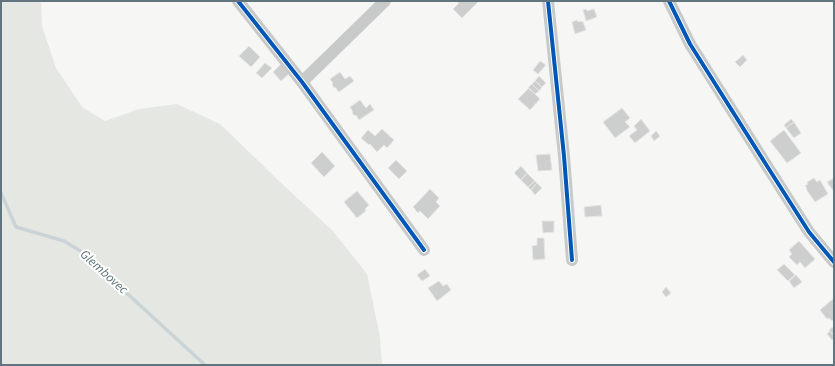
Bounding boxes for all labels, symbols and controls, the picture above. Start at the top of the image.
water label: Glembovec [76,246,132,299]

